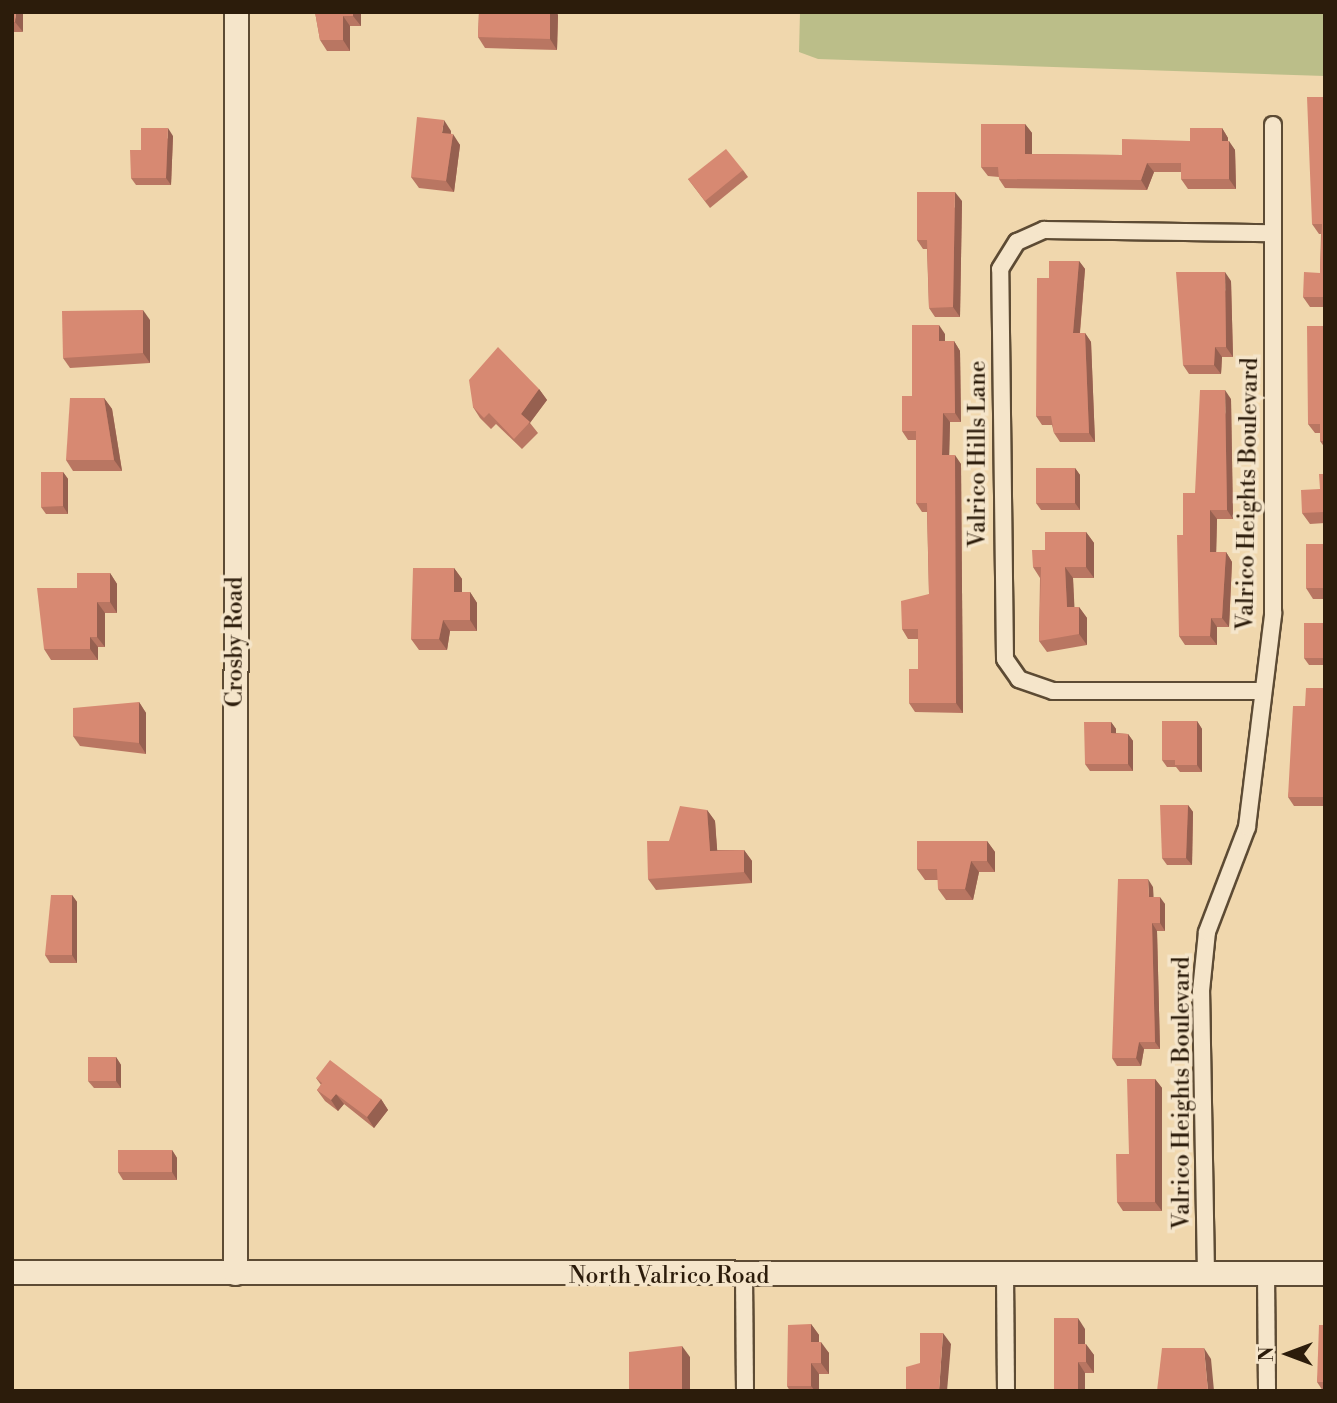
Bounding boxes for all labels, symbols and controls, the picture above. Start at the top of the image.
street label: Valrico Heights Boulevard [1232,357,1264,631]
street label: Valrico Hills Lane [964,361,992,547]
street label: Crosby Road [221,577,249,707]
street label: Valrico Heights Boulevard [1168,957,1196,1229]
street label: North Valrico Road [569,1262,769,1290]
north arrow [1253,1319,1323,1389]
text: N [1255,1346,1279,1362]

